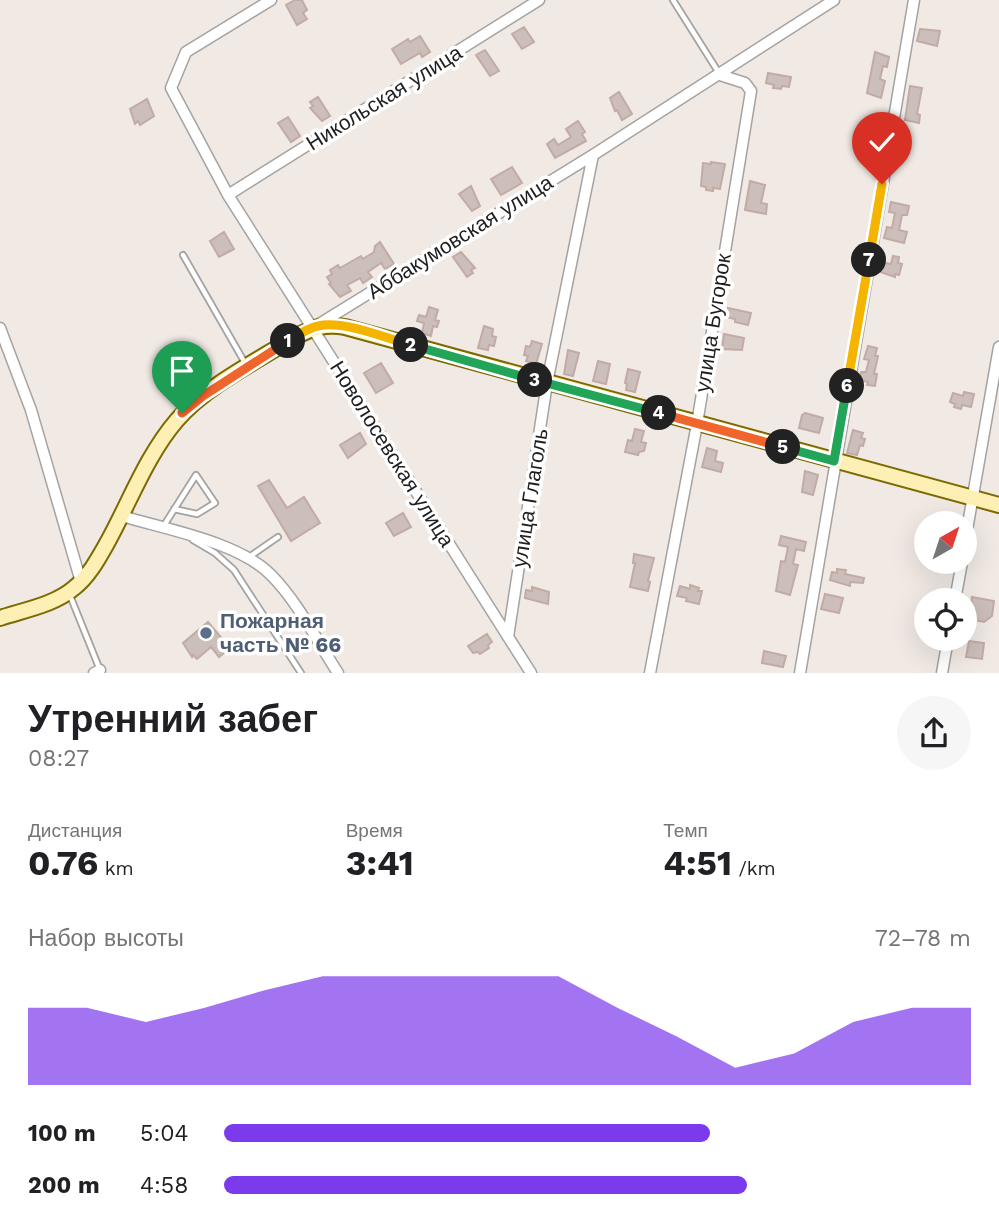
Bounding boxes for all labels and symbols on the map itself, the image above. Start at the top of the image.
street label: Никольская улица [301,39,466,156]
pin [852,112,912,184]
street label: Аббакумовская улица [362,169,557,304]
pin: 7 [852,243,886,278]
street label: улица Бугорок [689,251,736,394]
pin: 1 [270,324,306,358]
pin: 2 [394,328,428,362]
pin [152,341,212,413]
street label: Новолосевская улица [325,356,460,552]
pin: 3 [518,362,552,398]
pin: 6 [830,368,864,404]
pin: 4 [642,396,676,430]
street label: улица Глаголь [506,426,553,569]
pin: 5 [766,430,800,464]
north arrow [914,511,976,574]
place label: Пожарная часть № 66 [220,608,341,657]
marker: Пожарная часть № 66 [198,625,214,641]

